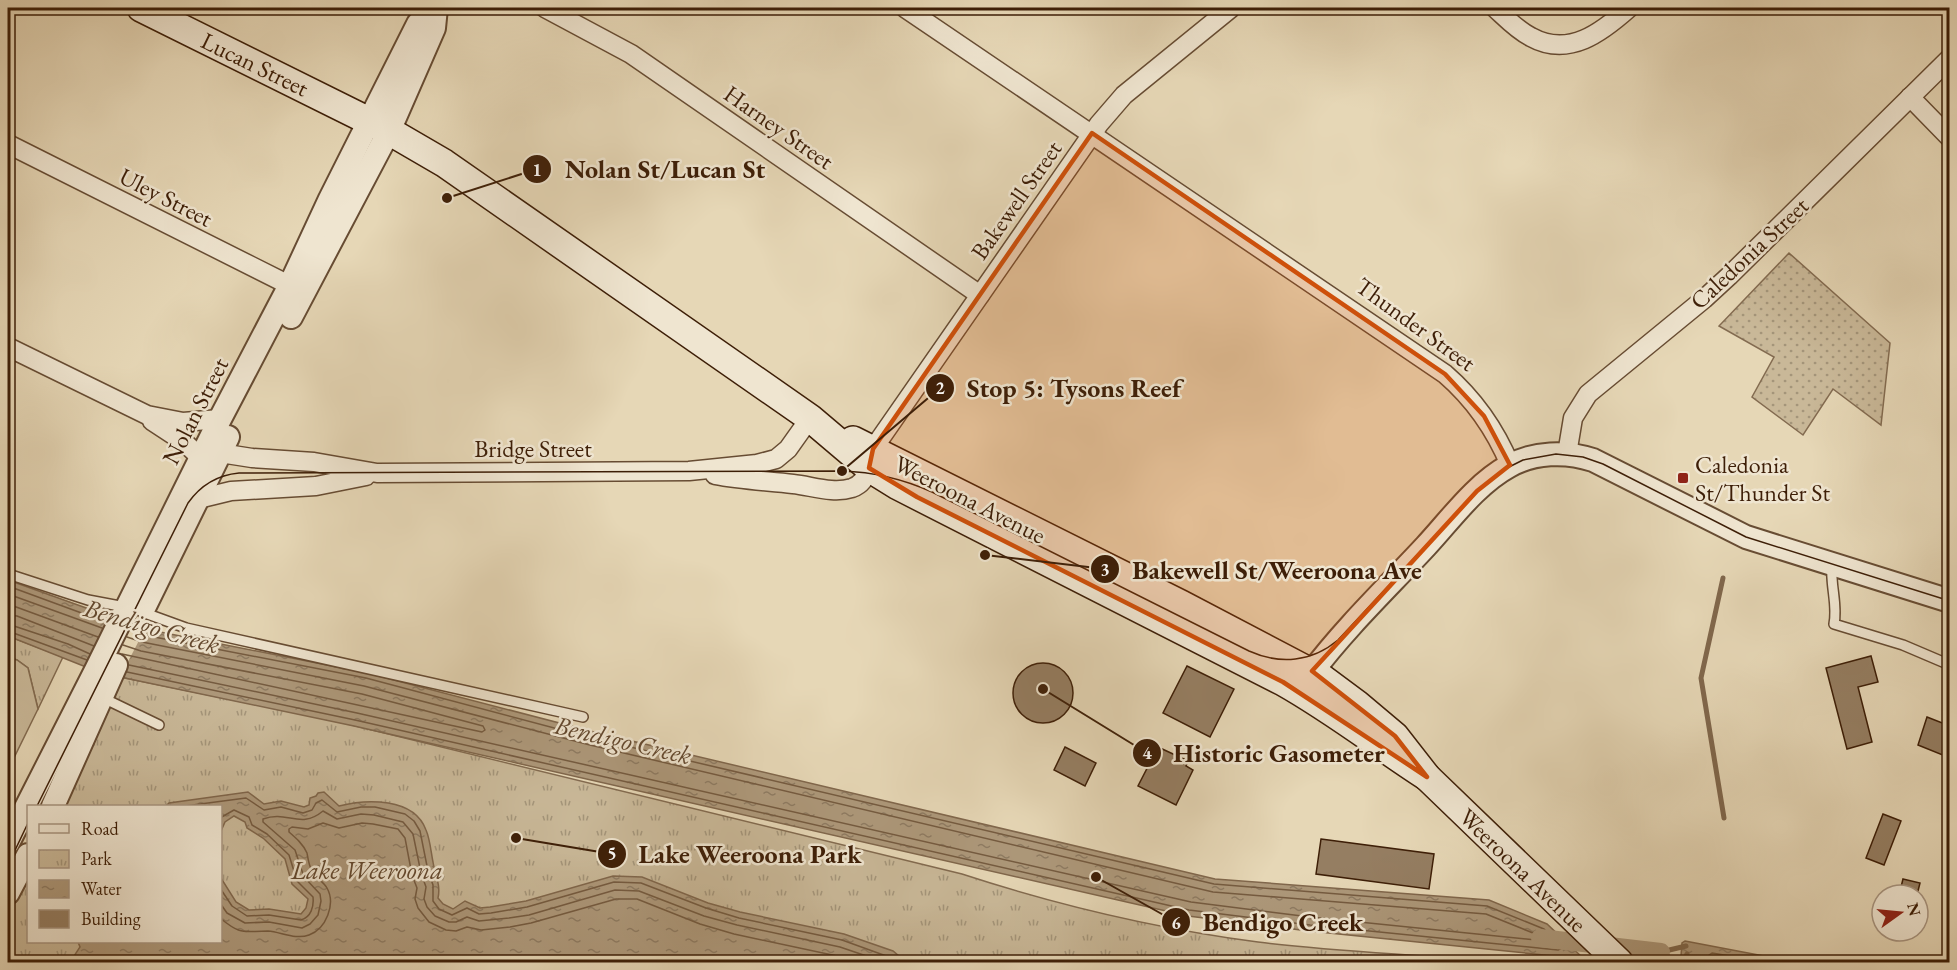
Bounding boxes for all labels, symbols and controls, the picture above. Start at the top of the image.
street label: Lucan Street [196,25,314,104]
street label: Harney Street [718,78,840,176]
street label: Bakewell Street [964,134,1069,266]
callout: Nolan St/Lucan St [522,147,777,191]
text: Nolan St/Lucan St [565,152,766,186]
text: 1 [532,158,542,181]
street label: Uley Street [114,160,218,234]
street label: Caledonia Street [1683,190,1815,316]
street label: Thunder Street [1350,270,1482,378]
street label: Nolan Street [155,352,235,470]
callout: Stop 5: Tysons Reef [925,366,1193,410]
text: Stop 5: Tysons Reef [967,371,1185,405]
text: 2 [935,376,945,399]
street label: Bridge Street [474,433,592,464]
street label: Weeroona Avenue [889,448,1051,550]
place label: Caledonia St/Thunder St [1695,449,1831,508]
marker: Caledonia St/Thunder St [1676,471,1690,485]
callout: Bakewell St/Weeroona Ave [1090,547,1434,591]
text: Bakewell St/Weeroona Ave [1132,553,1422,587]
text: 3 [1100,558,1110,581]
water label: Bendigo Creek [79,590,224,662]
water label: Bendigo Creek [550,708,695,772]
callout: Historic Gasometer [1132,731,1397,775]
text: Historic Gasometer [1173,736,1385,770]
text: 4 [1142,741,1152,764]
street label: Weeroona Avenue [1453,801,1593,939]
legend [27,805,222,943]
text: Road [81,817,120,840]
callout: Lake Weeroona Park [597,832,873,876]
text: Lake Weeroona Park [639,837,862,871]
text: 5 [607,842,617,865]
text: Park [81,847,112,870]
water label: Lake Weeroona [290,853,443,887]
text: Water [81,877,122,900]
north arrow [1870,883,1930,943]
callout: Bendigo Creek [1161,900,1375,944]
text: N [1902,900,1926,918]
text: Bendigo Creek [1203,905,1364,939]
text: Building [81,907,141,930]
text: 6 [1171,911,1181,934]

